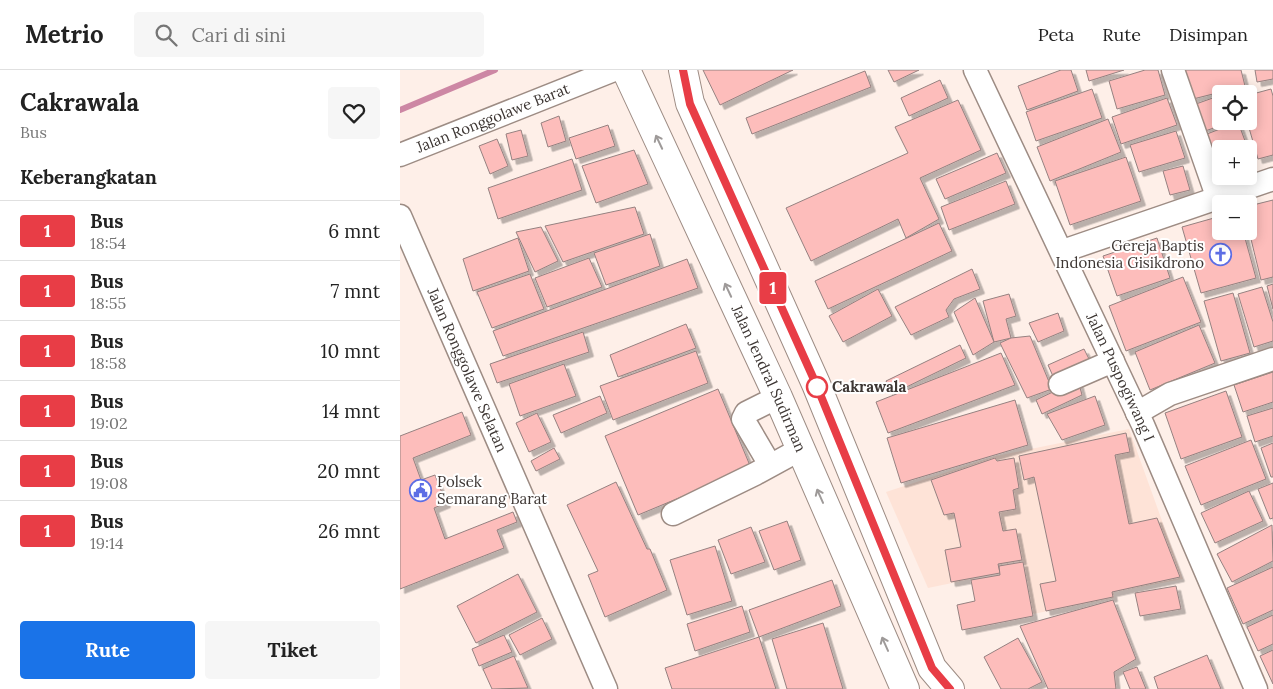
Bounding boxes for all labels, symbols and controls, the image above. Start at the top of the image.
search box [134,12,484,57]
text: Metrio [25,19,104,50]
icon: search [152,21,180,49]
text: Cari di sini [192,23,286,47]
text: Peta [1038,23,1074,46]
text: Rute [1102,23,1141,46]
text: Disimpan [1169,23,1248,46]
street label: Jalan Ronggolawe Barat [413,79,572,157]
map controls [1212,85,1257,240]
button: locate [1212,85,1257,130]
text: Cakrawala [20,87,139,118]
button: heart [328,87,380,139]
text: Bus [20,122,47,142]
one-way arrow [654,135,664,150]
button: + [1212,140,1257,185]
text: Keberangkatan [20,165,157,189]
button: − [1212,195,1257,240]
text: Bus [90,209,123,233]
text: 1 [44,219,51,242]
text: 6 mnt [328,219,380,243]
text: 18:54 [90,233,126,253]
place label: Gereja Baptis Indonesia Gisikdrono [1055,236,1204,272]
church icon: Gereja Baptis Indonesia Gisikdrono [1208,243,1232,267]
text: Bus [90,269,123,293]
line badge: 1 [757,272,789,304]
text: 1 [769,276,777,299]
text: 1 [44,279,51,302]
text: 7 mnt [331,279,380,303]
one-way arrow [722,283,732,298]
street label: Jalan Ronggolawe Selatan [423,284,512,455]
text: 18:55 [90,293,126,313]
street label: Jalan Jendral Sudirman [727,301,811,455]
street label: Jalan Puspogiwang I [1082,309,1159,444]
text: Bus [90,329,123,353]
text: 1 [44,339,51,362]
text: 10 mnt [321,339,380,363]
text: 18:58 [90,353,127,373]
marker: Cakrawala [806,376,828,398]
place label: Cakrawala [832,377,907,396]
text: Bus [90,389,123,413]
text: 1 [44,399,51,422]
text: 14 mnt [322,399,380,423]
text: 19:02 [90,413,128,433]
text: Bus [90,449,123,473]
text: 1 [44,459,51,482]
text: 20 mnt [317,459,380,483]
place label: Polsek Semarang Barat [437,472,547,508]
text: 19:08 [90,473,128,493]
public building icon: Polsek Semarang Barat [409,479,433,503]
one-way arrow [814,489,824,504]
text: Bus [90,509,123,533]
text: 1 [44,519,51,542]
text: 26 mnt [318,519,380,543]
text: 19:14 [90,533,124,553]
button: Rute [20,621,195,679]
button: Tiket [205,621,380,679]
one-way arrow [880,637,890,652]

